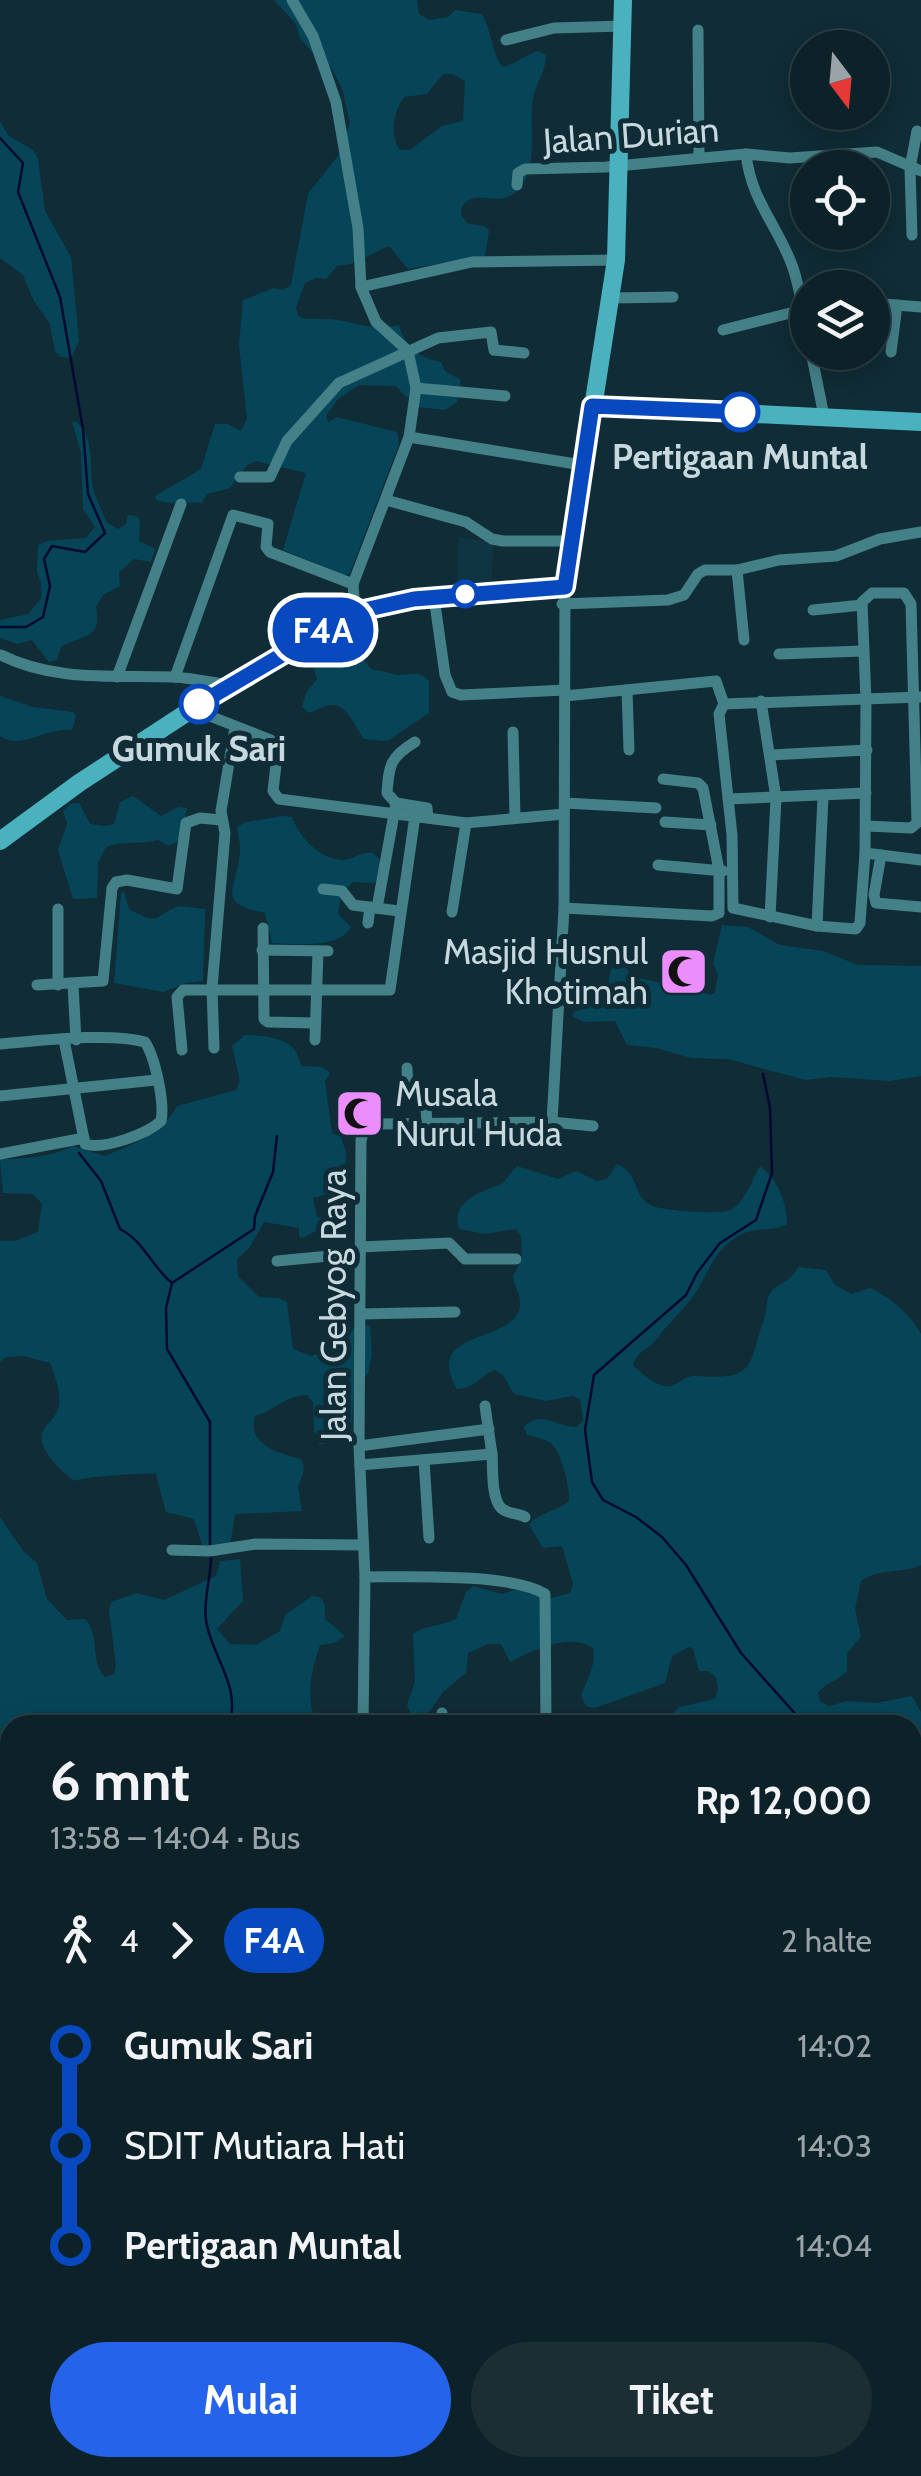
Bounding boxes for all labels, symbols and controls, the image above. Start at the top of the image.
north arrow [790,30,890,130]
map controls [790,30,890,370]
street label: Jalan Durian [541,107,720,163]
button: locate [790,150,890,250]
button: layers [790,270,890,370]
marker: Pertigaan Muntal [721,393,759,431]
place label: Pertigaan Muntal [612,435,868,478]
unlabelled marker [452,581,478,607]
line badge: F4A [266,598,380,662]
text: F4A [293,609,353,652]
marker: Gumuk Sari [180,685,218,723]
place label: Gumuk Sari [112,727,286,770]
place label: Masjid Husnul Khotimah [443,930,649,1013]
mosque icon: Masjid Husnul Khotimah [657,945,709,997]
place label: Musala Nurul Huda [395,1072,562,1155]
mosque icon: Musala Nurul Huda [334,1087,386,1139]
street label: Jalan Gebyog Raya [312,1169,355,1442]
text: 6 mnt [50,1747,190,1814]
text: Rp 12,000 [695,1777,872,1824]
text: 13:58 – 14:04 · Bus [50,1818,300,1857]
icon: walk [50,1913,105,1968]
icon: forward [154,1913,209,1968]
text: F4A [244,1919,304,1962]
text: 4 [120,1921,139,1960]
text: 2 halte [781,1921,872,1960]
text: Gumuk Sari [124,2022,313,2069]
text: 14:02 [797,2026,872,2065]
text: SDIT Mutiara Hati [124,2122,405,2169]
text: 14:03 [797,2126,872,2165]
text: Pertigaan Muntal [124,2222,402,2269]
text: 14:04 [796,2226,872,2265]
button: Mulai [50,2342,451,2457]
button: Tiket [471,2342,872,2457]

